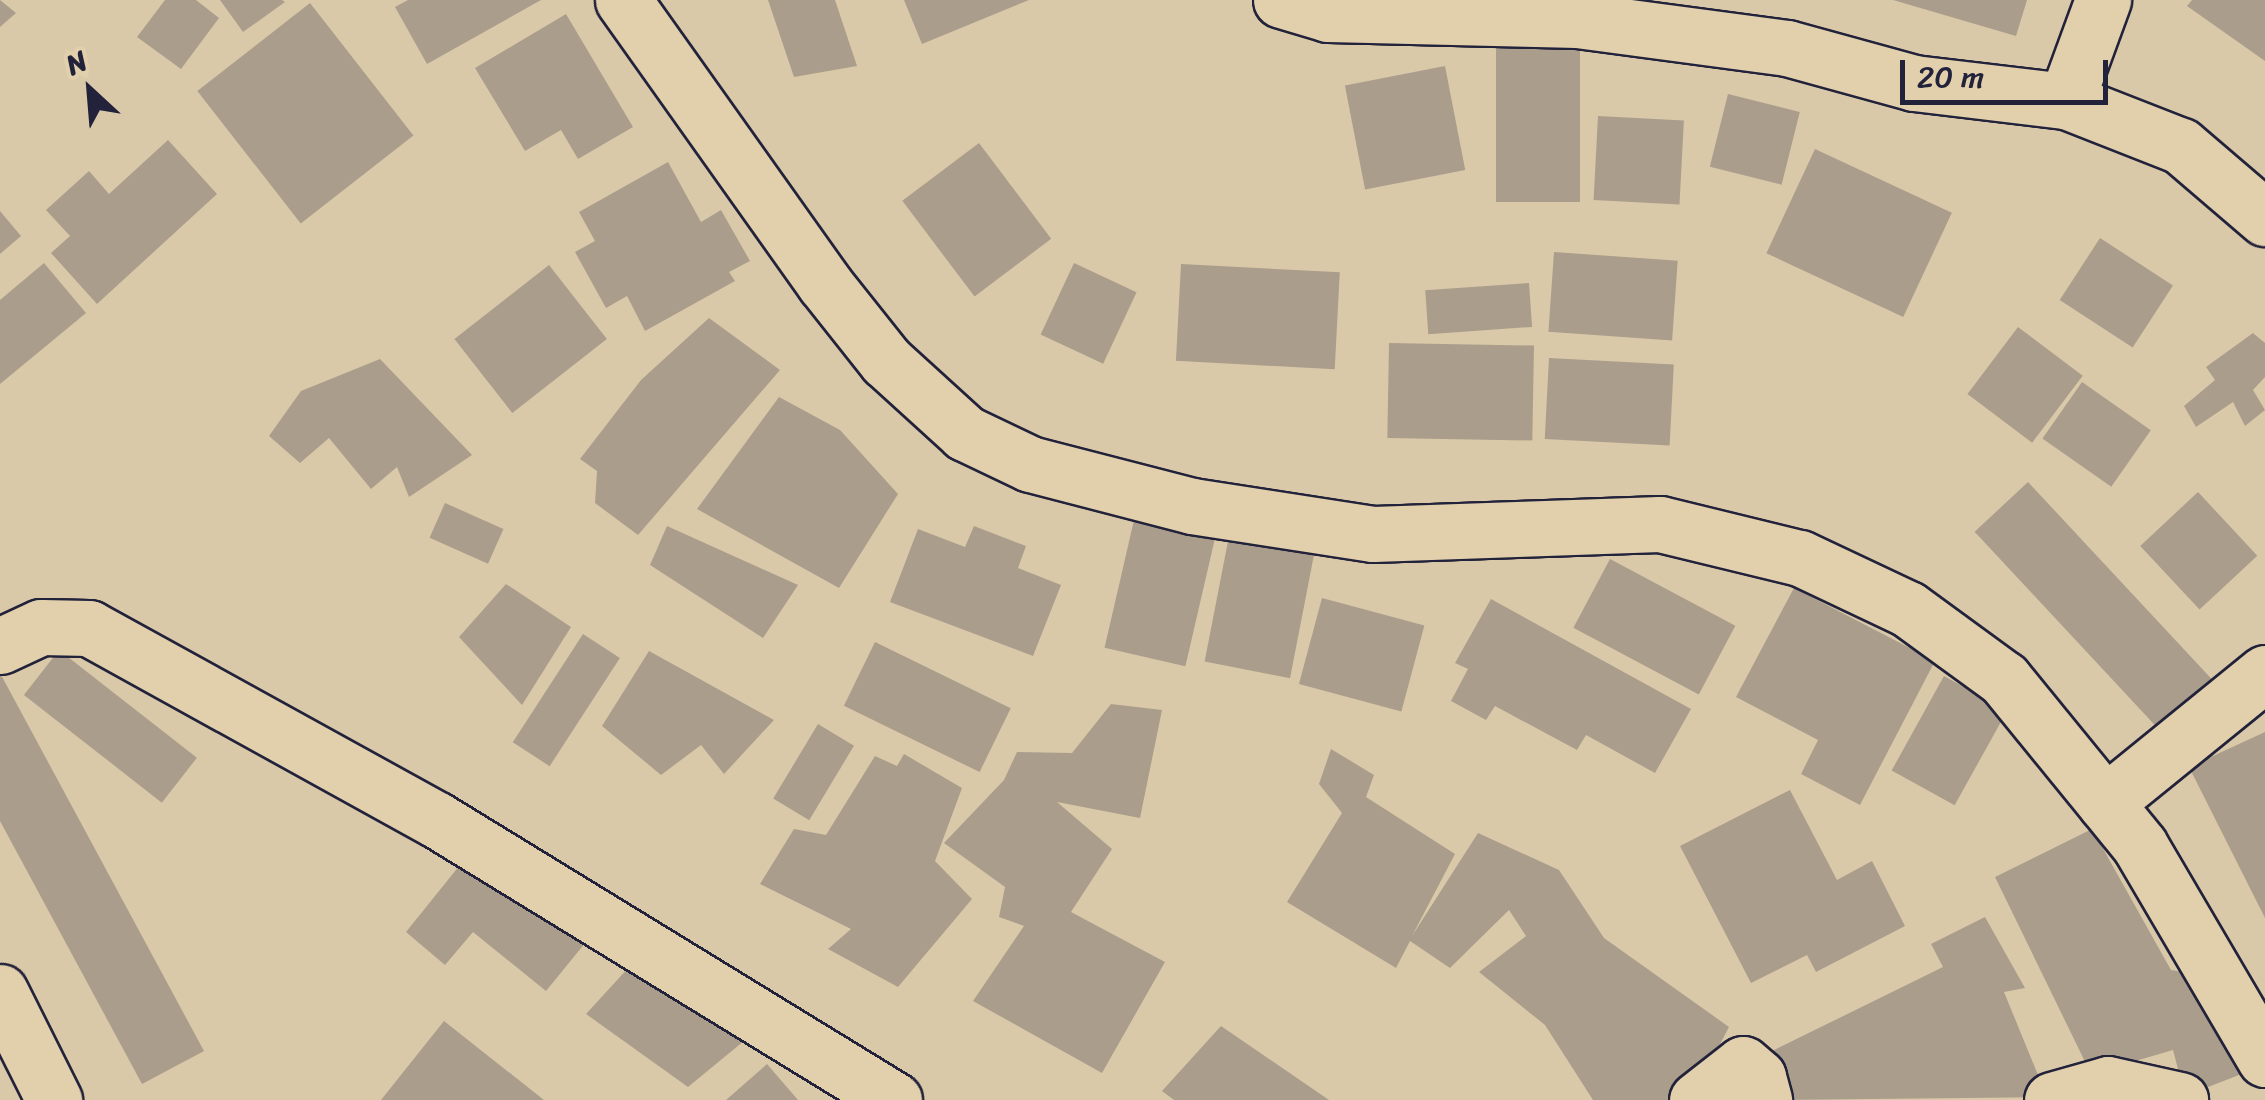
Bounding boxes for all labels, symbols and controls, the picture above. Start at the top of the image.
text: N [57,36,96,89]
north arrow [40,40,140,140]
scale bar [1905,40,2112,102]
text: 20 m [1917,50,1984,104]

